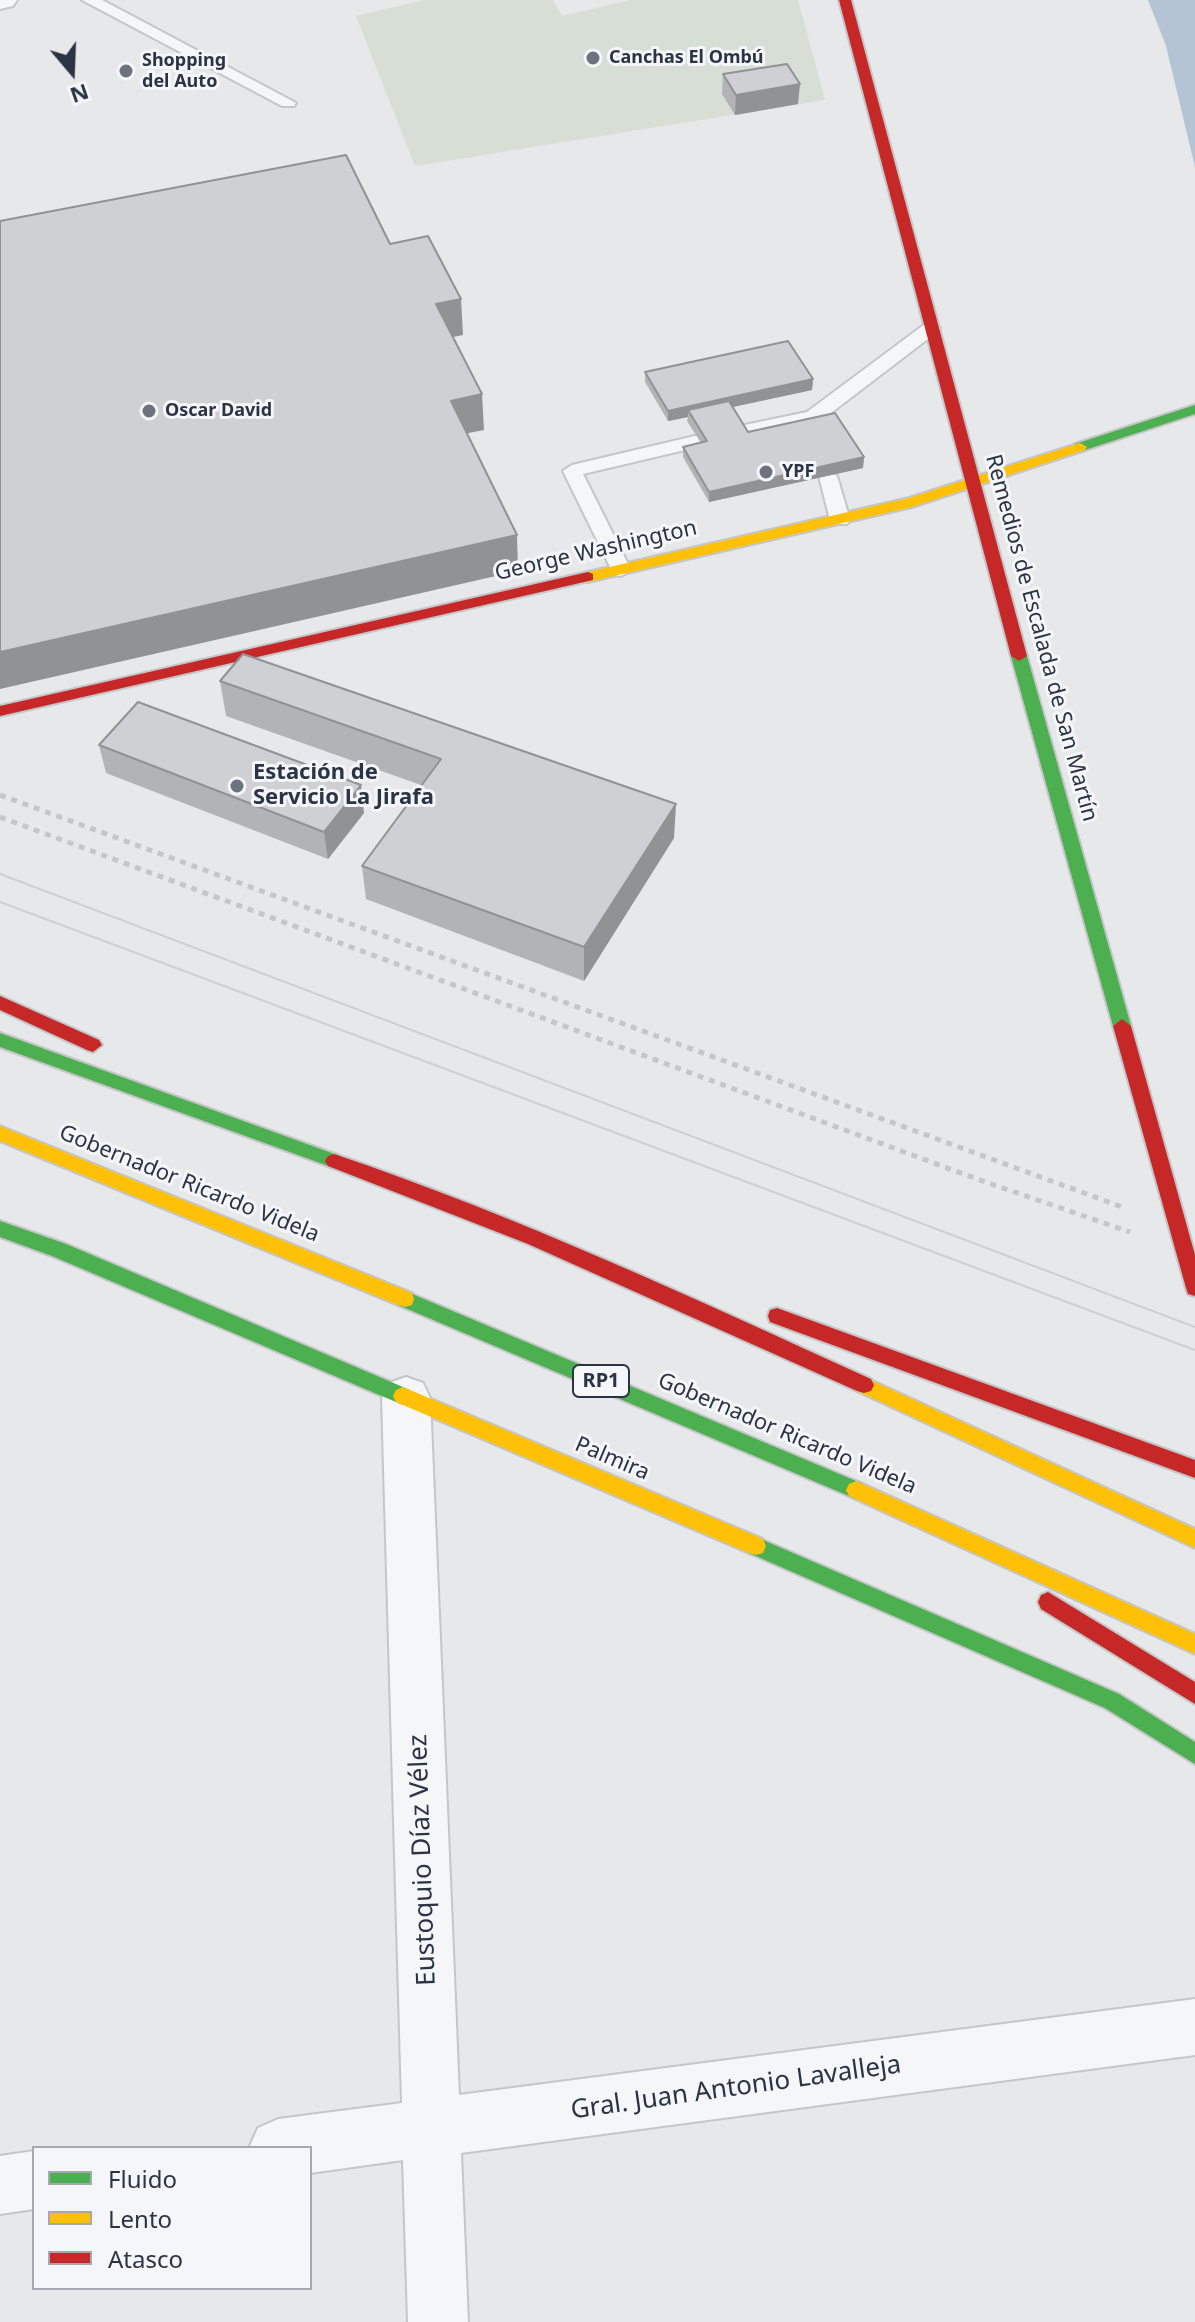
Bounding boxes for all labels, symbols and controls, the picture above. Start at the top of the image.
north arrow [32,32,112,112]
place label: Canchas El Ombú [609,47,764,69]
marker: Canchas El Ombú [584,49,602,67]
place label: Shopping del Auto [142,50,226,92]
marker: Shopping del Auto [117,62,135,80]
text: N [66,78,93,112]
place label: Oscar David [165,400,272,422]
marker: Oscar David [140,402,158,420]
street label: Remedios de Escalada de San Martín [979,452,1103,824]
place label: YPF [782,461,814,483]
marker: YPF [757,463,775,481]
street label: George Washington [492,515,700,587]
place label: Estación de Servicio La Jirafa [253,760,434,812]
marker: Estación de Servicio La Jirafa [228,777,246,795]
street label: Gobernador Ricardo Videla [55,1120,323,1248]
road number: RP1 [573,1365,629,1397]
street label: Gobernador Ricardo Videla [654,1367,920,1501]
street label: Palmira [571,1432,653,1486]
street label: Eustoquio Díaz Vélez [403,1734,443,1986]
street label: Gral. Juan Antonio Lavalleja [569,2049,903,2127]
legend [32,2146,312,2290]
text: Fluido [108,2162,177,2195]
text: Lento [108,2202,172,2235]
text: Atasco [108,2242,183,2275]

